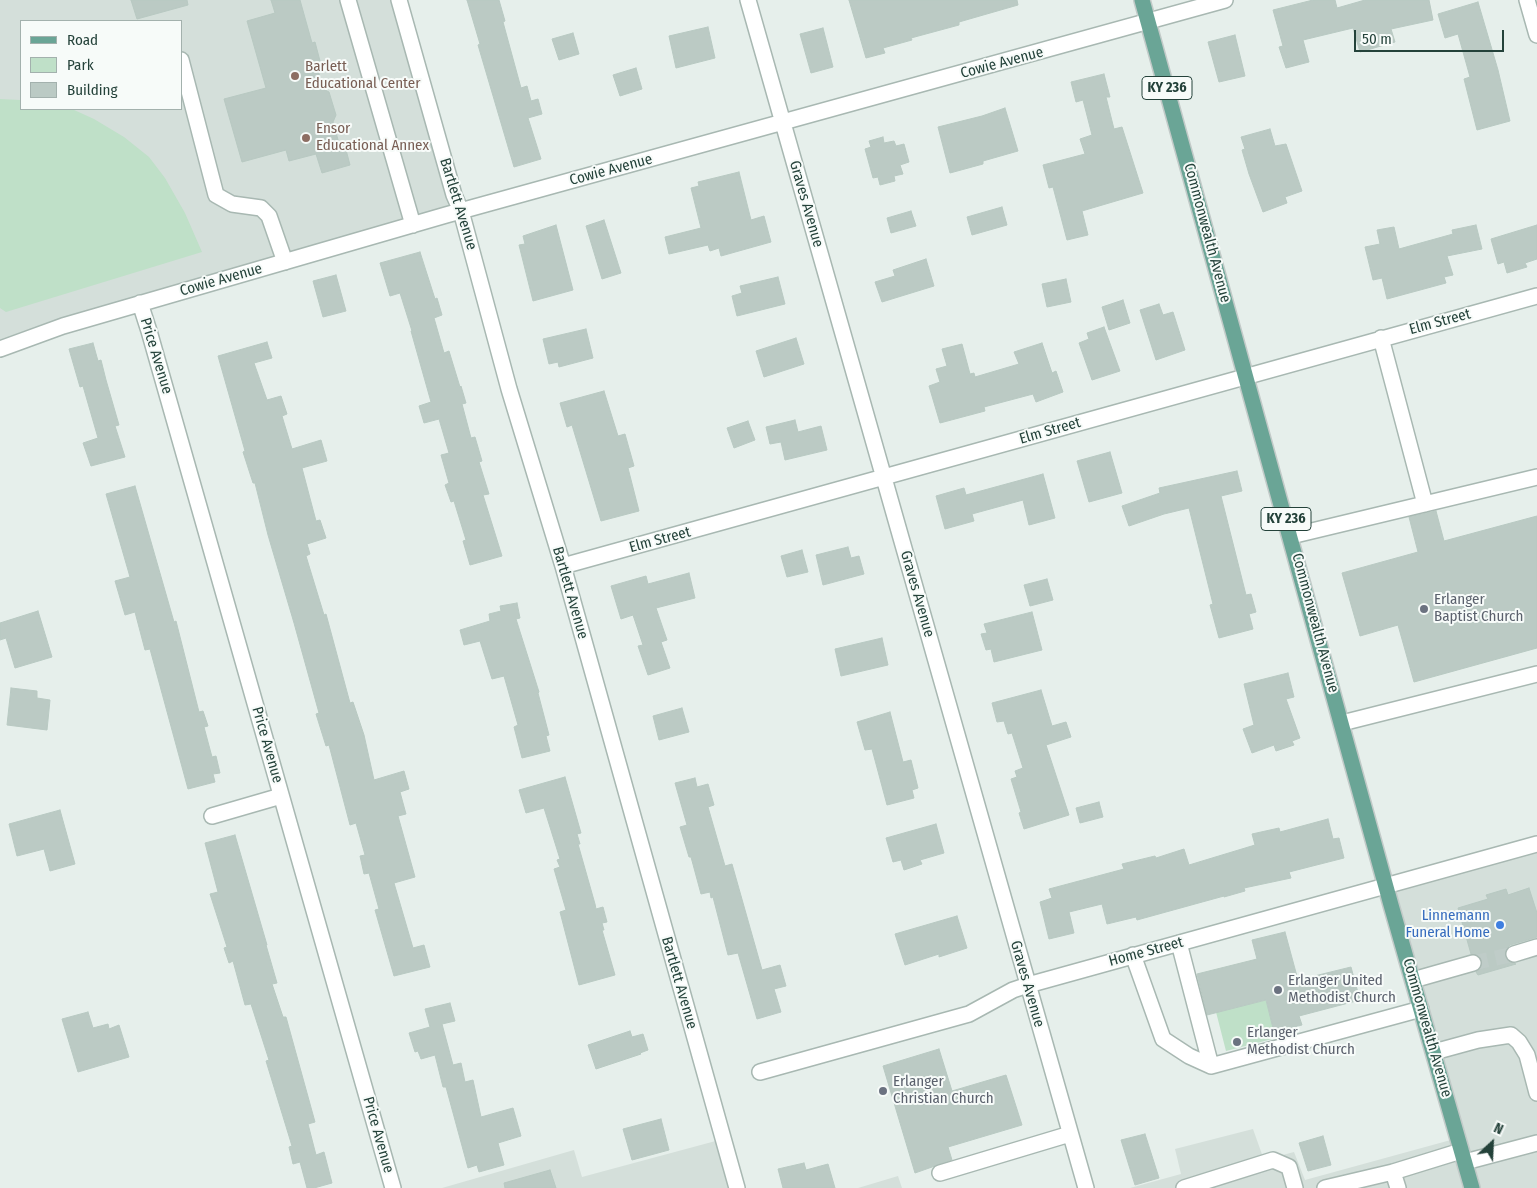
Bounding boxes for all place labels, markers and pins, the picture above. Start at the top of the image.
place label: Barlett Educational Center [305,58,420,93]
marker: Barlett Educational Center [289,70,301,82]
place label: Ensor Educational Annex [316,120,429,155]
marker: Ensor Educational Annex [300,132,312,144]
place label: Erlanger Baptist Church [1434,591,1523,626]
marker: Erlanger Baptist Church [1418,603,1430,615]
place label: Linnemann Funeral Home [1405,907,1490,942]
marker: Linnemann Funeral Home [1494,919,1506,931]
place label: Erlanger United Methodist Church [1288,972,1396,1007]
marker: Erlanger United Methodist Church [1272,984,1284,996]
place label: Erlanger Methodist Church [1247,1024,1355,1059]
marker: Erlanger Methodist Church [1231,1036,1243,1048]
place label: Erlanger Christian Church [893,1073,994,1108]
marker: Erlanger Christian Church [877,1085,889,1097]

